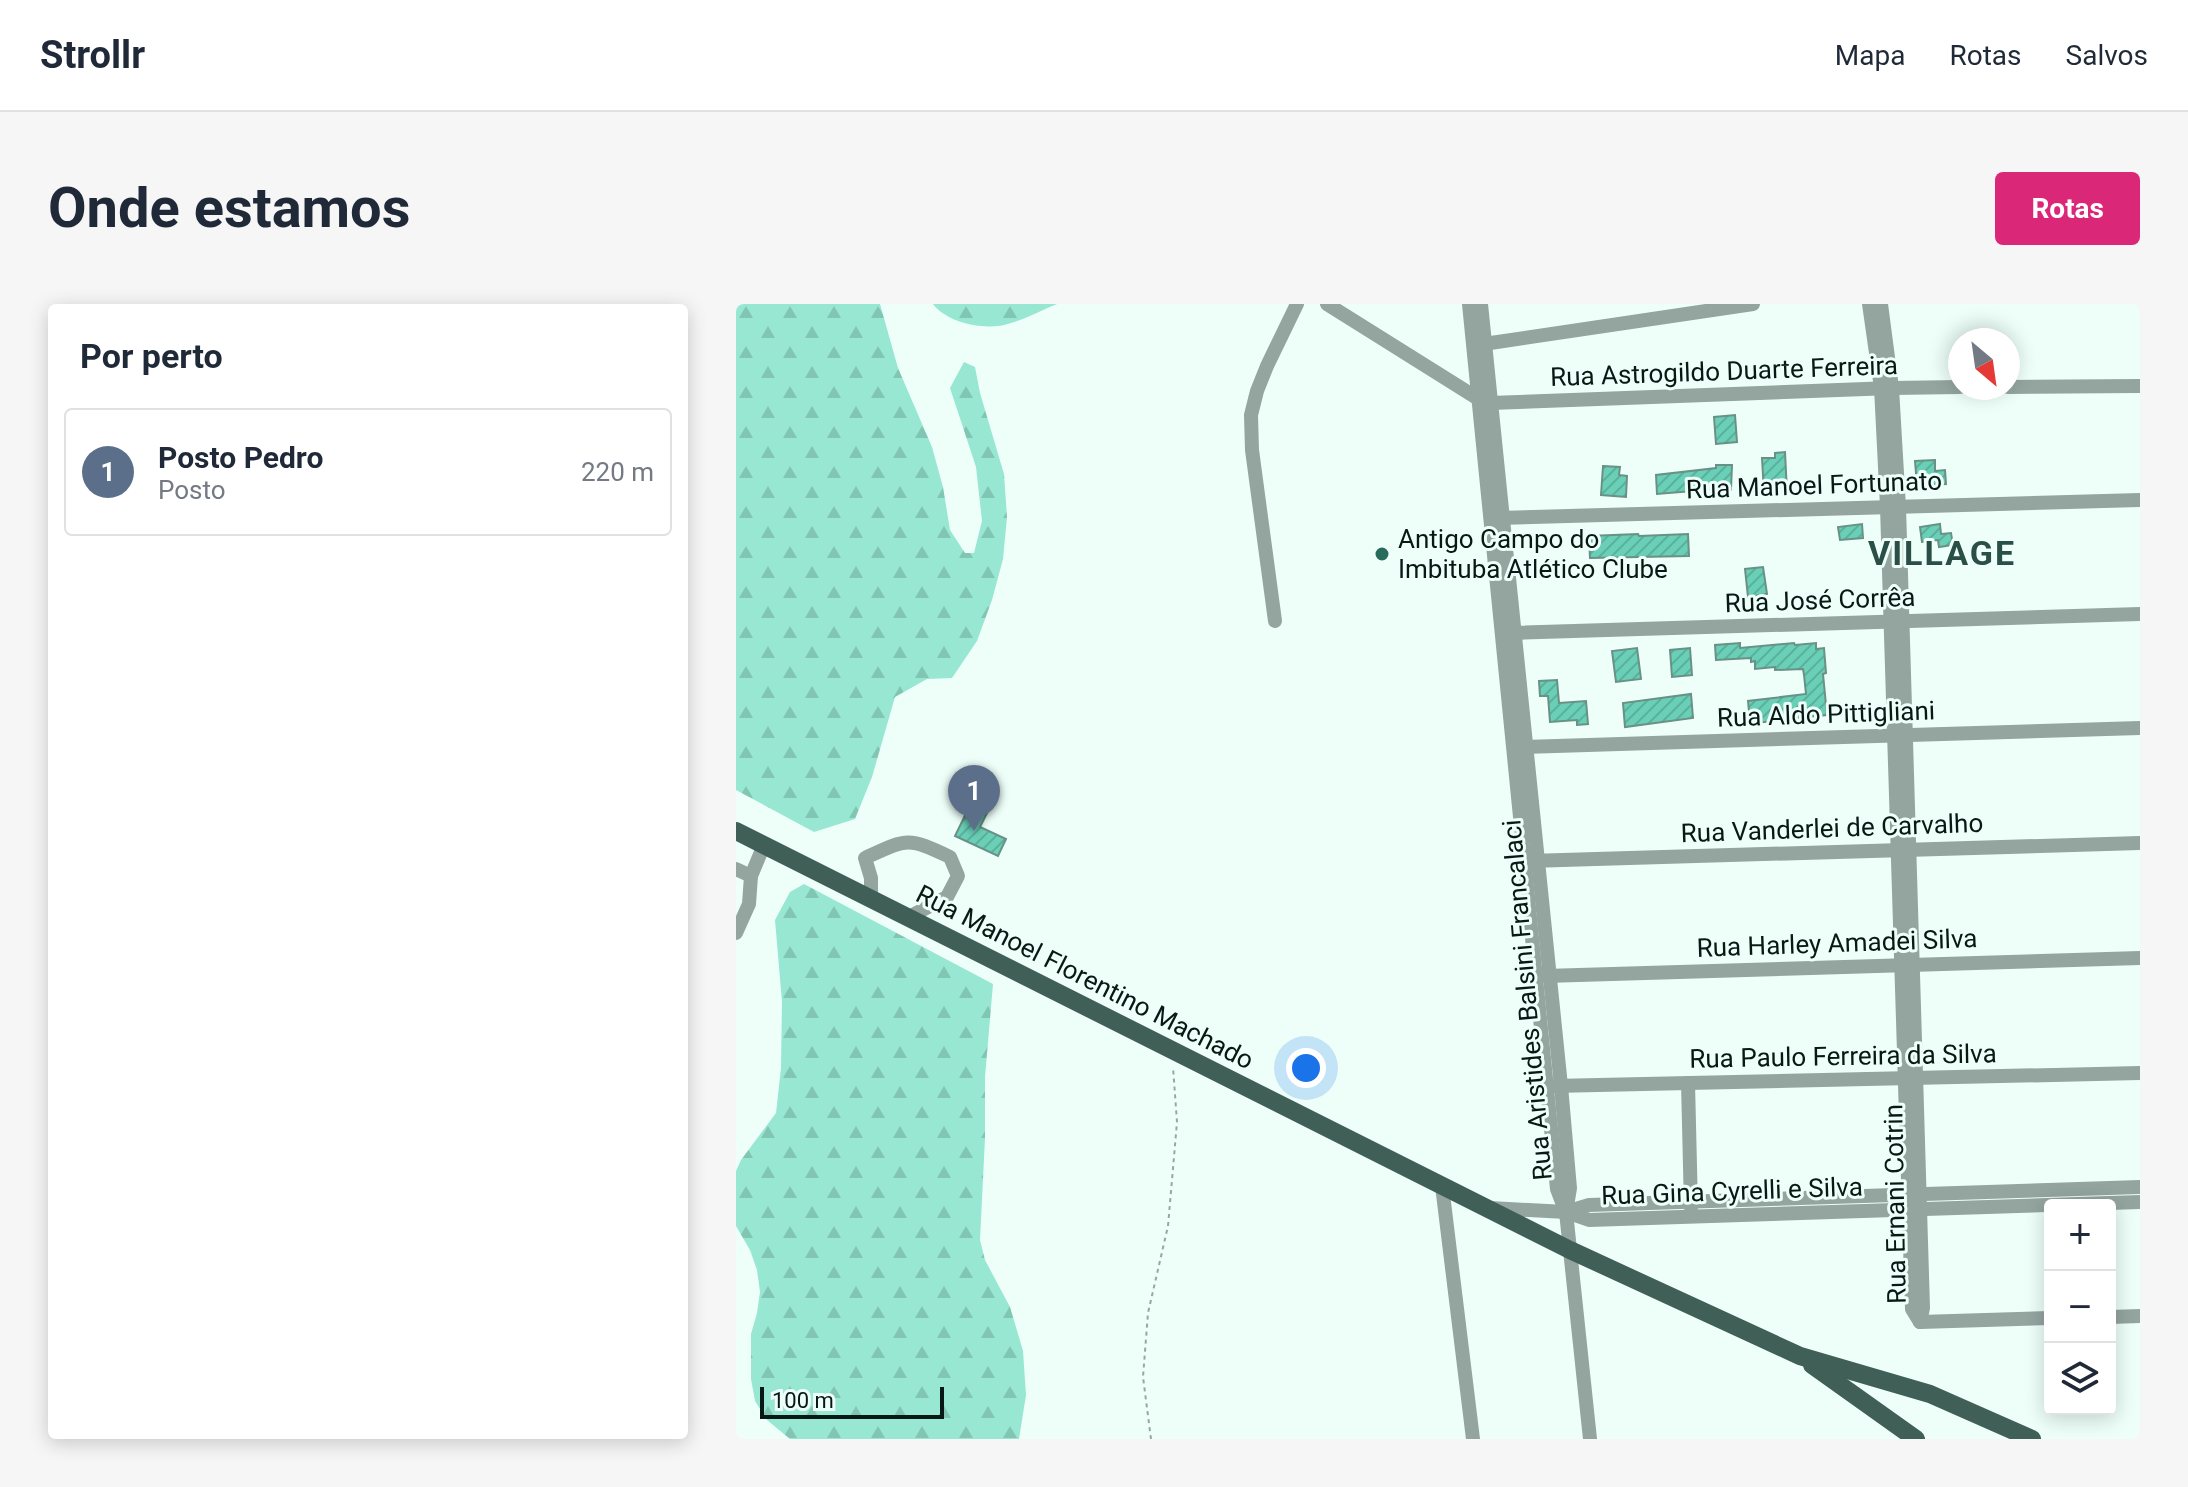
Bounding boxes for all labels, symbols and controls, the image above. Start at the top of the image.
text: Strollr [40,33,145,77]
text: Mapa [1835,39,1905,72]
text: Rotas [1949,39,2022,72]
text: Salvos [2066,39,2148,72]
button: Rotas [1995,172,2140,245]
text: Onde estamos [48,175,411,241]
north arrow [1948,328,2020,400]
text: Por perto [80,336,223,376]
street label: Rua Astrogildo Duarte Ferreira [1550,350,1898,392]
text: Posto Pedro [158,440,323,475]
text: 1 [101,457,115,487]
text: 220 m [581,457,654,487]
street label: Rua Manoel Fortunato [1685,466,1943,504]
text: Posto [158,475,226,505]
place label: Antigo Campo do Imbituba Atlético Clube [1398,524,1668,584]
district label: VILLAGE [1868,533,2016,573]
marker: Antigo Campo do Imbituba Atlético Clube [1373,545,1391,563]
street label: Rua José Corrêa [1724,582,1916,618]
street label: Rua Aldo Pittigliani [1716,695,1936,733]
pin: 1 [948,765,1000,831]
street label: Rua Vanderlei de Carvalho [1680,808,1984,848]
street label: Rua Aristides Balsini Francalaci [1496,818,1558,1182]
street label: Rua Manoel Florentino Machado [911,879,1259,1075]
street label: Rua Harley Amadei Silva [1696,923,1978,963]
street label: Rua Paulo Ferreira da Silva [1689,1038,1997,1074]
your location [1286,1048,1326,1088]
street label: Rua Ernani Cotrin [1878,1104,1912,1304]
street label: Rua Gina Cyrelli e Silva [1601,1171,1863,1211]
map controls [2044,1199,2116,1415]
button: + [2044,1199,2116,1271]
button: − [2044,1271,2116,1343]
button: layers [2044,1343,2116,1415]
scale bar [760,1383,944,1419]
text: 100 m [772,1388,834,1413]

